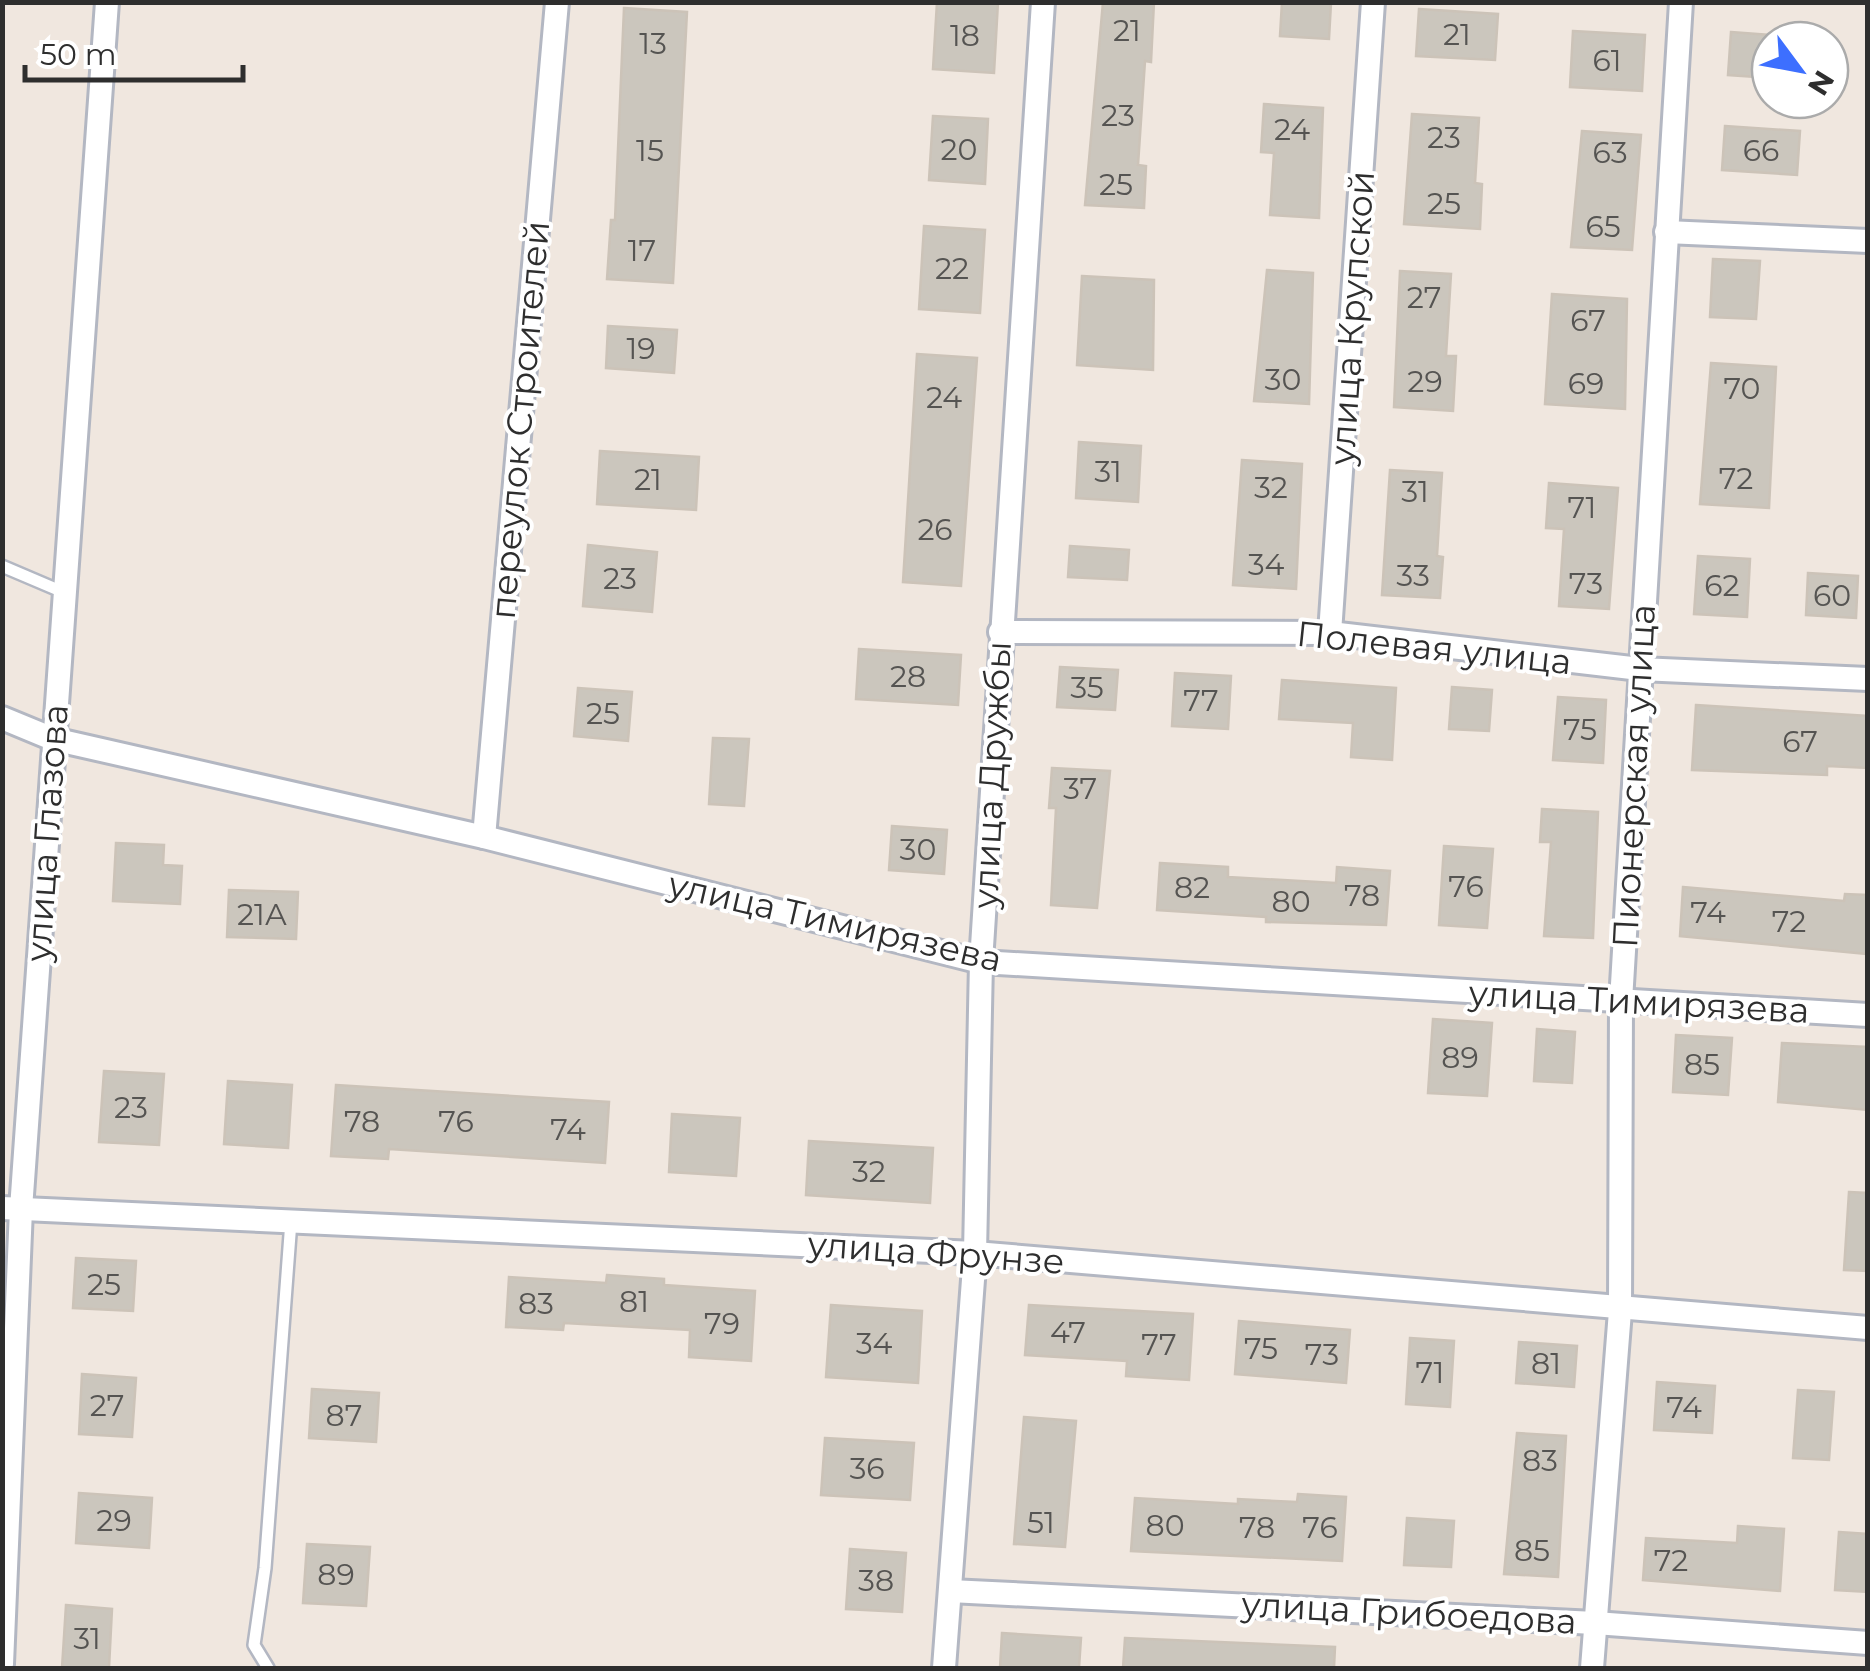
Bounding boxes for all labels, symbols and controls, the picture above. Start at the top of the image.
house number: 21 [1113,12,1141,49]
house number: 21 [1443,16,1471,53]
house number: 18 [950,17,980,54]
scale bar [25,20,242,82]
north arrow [1750,20,1850,120]
house number: 13 [639,25,667,62]
text: 50 m [40,36,117,73]
house number: 61 [1592,42,1622,79]
text: N [1801,65,1842,102]
house number: 23 [1101,97,1135,134]
house number: 24 [1274,111,1310,148]
house number: 23 [1427,119,1461,156]
house number: 20 [941,131,977,168]
house number: 15 [636,132,664,169]
house number: 66 [1743,132,1779,169]
house number: 63 [1592,134,1628,171]
house number: 25 [1099,166,1133,203]
street label: улица Крупской [1320,169,1383,468]
house number: 25 [1427,185,1461,222]
house number: 65 [1585,208,1621,245]
street label: переулок Строителей [481,219,558,621]
house number: 17 [628,232,656,269]
house number: 22 [935,250,969,287]
house number: 27 [1407,279,1441,316]
house number: 67 [1570,302,1606,339]
house number: 19 [626,330,656,367]
house number: 30 [1265,361,1301,398]
house number: 29 [1407,363,1443,400]
house number: 69 [1568,365,1604,402]
house number: 70 [1724,370,1760,407]
house number: 24 [926,379,962,416]
house number: 31 [1094,453,1122,490]
house number: 72 [1719,460,1753,497]
house number: 21 [634,461,662,498]
house number: 32 [1254,469,1288,506]
house number: 31 [1401,473,1429,510]
house number: 71 [1568,489,1596,526]
house number: 26 [917,511,953,548]
house number: 34 [1248,546,1285,583]
house number: 33 [1396,557,1430,594]
house number: 23 [603,560,637,597]
house number: 73 [1569,565,1603,602]
house number: 62 [1704,567,1740,604]
house number: 60 [1813,577,1851,614]
street label: Пионерская улица [1603,603,1664,949]
street label: Полевая улица [1294,612,1574,683]
street label: улица Дружбы [963,640,1020,911]
house number: 28 [890,658,926,695]
house number: 35 [1070,669,1104,706]
house number: 77 [1183,682,1219,719]
house number: 25 [586,695,620,732]
street label: улица Глазова [16,703,77,964]
house number: 75 [1563,711,1597,748]
house number: 67 [1782,723,1818,760]
house number: 37 [1063,770,1097,807]
house number: 30 [900,831,936,868]
street label: улица Тимирязева [663,862,1006,981]
house number: 76 [1448,868,1484,905]
house number: 82 [1174,869,1210,906]
house number: 78 [1344,877,1380,914]
house number: 80 [1272,883,1311,920]
house number: 74 [1690,894,1726,931]
house number: 21А [237,896,287,933]
house number: 72 [1772,903,1806,940]
street label: улица Тимирязева [1467,971,1810,1032]
house number: 89 [1441,1039,1479,1076]
house number: 85 [1684,1046,1720,1083]
house number: 23 [114,1089,148,1126]
house number: 78 [344,1103,380,1140]
house number: 76 [438,1103,474,1140]
house number: 74 [550,1111,586,1148]
house number: 32 [852,1153,886,1190]
street label: улица Фрунзе [805,1222,1066,1283]
house number: 25 [87,1266,121,1303]
house number: 81 [619,1283,649,1320]
house number: 83 [518,1285,554,1322]
house number: 79 [704,1305,740,1342]
house number: 47 [1050,1314,1086,1351]
house number: 34 [856,1325,893,1362]
house number: 77 [1141,1326,1177,1363]
house number: 75 [1244,1330,1278,1367]
house number: 73 [1305,1336,1339,1373]
house number: 81 [1531,1345,1561,1382]
house number: 71 [1416,1354,1444,1391]
house number: 27 [90,1387,124,1424]
house number: 74 [1666,1389,1702,1426]
house number: 87 [326,1397,362,1434]
house number: 83 [1522,1442,1558,1479]
house number: 36 [849,1450,885,1487]
house number: 29 [96,1502,132,1539]
house number: 51 [1027,1504,1055,1541]
house number: 80 [1146,1507,1185,1544]
house number: 78 [1239,1509,1275,1546]
house number: 76 [1302,1509,1338,1546]
house number: 85 [1514,1532,1550,1569]
house number: 72 [1654,1542,1688,1579]
house number: 89 [317,1556,355,1593]
house number: 38 [858,1562,894,1599]
street label: улица Грибоедова [1239,1582,1578,1643]
house number: 31 [73,1620,101,1657]

